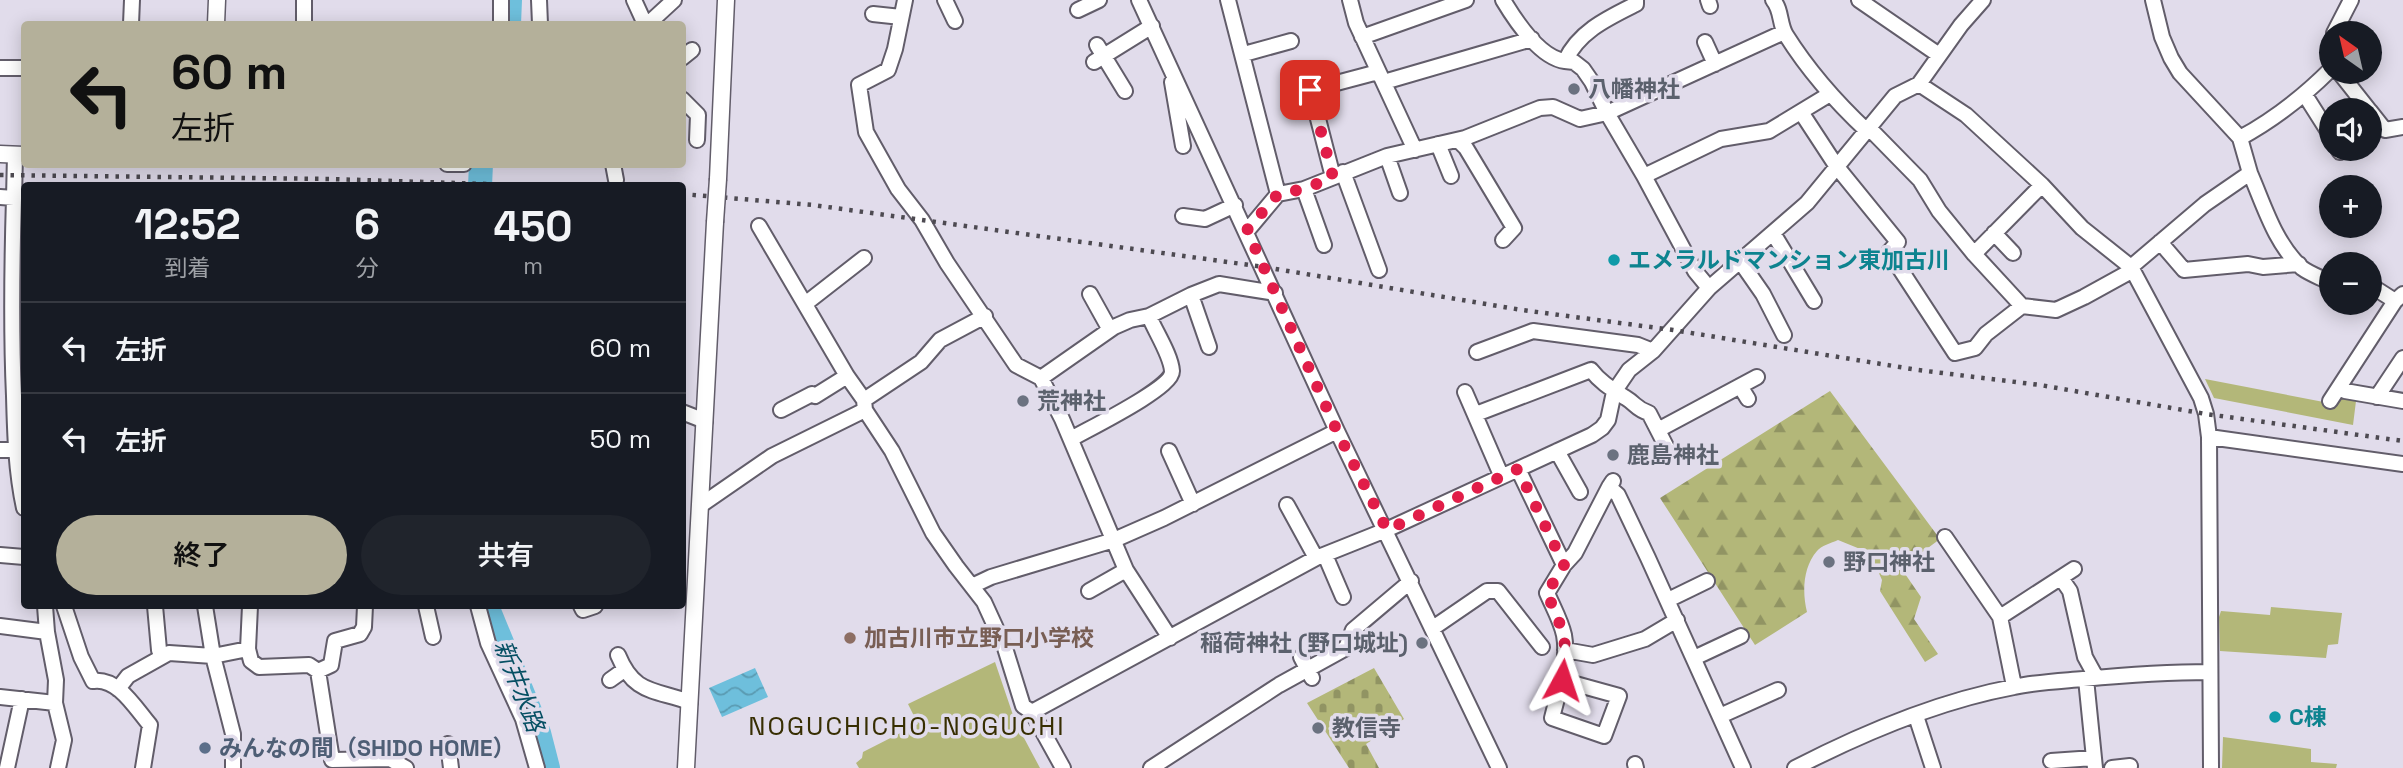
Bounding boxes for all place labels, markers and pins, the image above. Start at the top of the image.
pin [1280,60,1340,120]
place label: 八幡神社 [1588,74,1680,104]
marker: 八幡神社 [1566,81,1582,97]
place label: エメラルドマンション東加古川 [1628,245,1950,275]
marker: エメラルドマンション東加古川 [1606,252,1622,268]
place label: 荒神社 [1037,386,1106,416]
marker: 荒神社 [1015,393,1031,409]
place label: 鹿島神社 [1627,440,1719,470]
marker: 鹿島神社 [1605,447,1621,463]
place label: 野口神社 [1843,547,1935,577]
marker: 野口神社 [1821,554,1837,570]
place label: 加古川市立野口小学校 [864,623,1094,653]
place label: 稲荷神社 (野口城址) [1200,628,1408,658]
marker: 加古川市立野口小学校 [842,630,858,646]
marker: 稲荷神社 (野口城址) [1414,635,1430,651]
place label: C棟 [2289,702,2327,732]
marker: C棟 [2267,709,2283,725]
place label: 教信寺 [1332,713,1401,743]
marker: 教信寺 [1310,720,1326,736]
place label: みんなの間（SHIDO HOME） [219,733,515,763]
marker: みんなの間（SHIDO HOME） [197,740,213,756]

